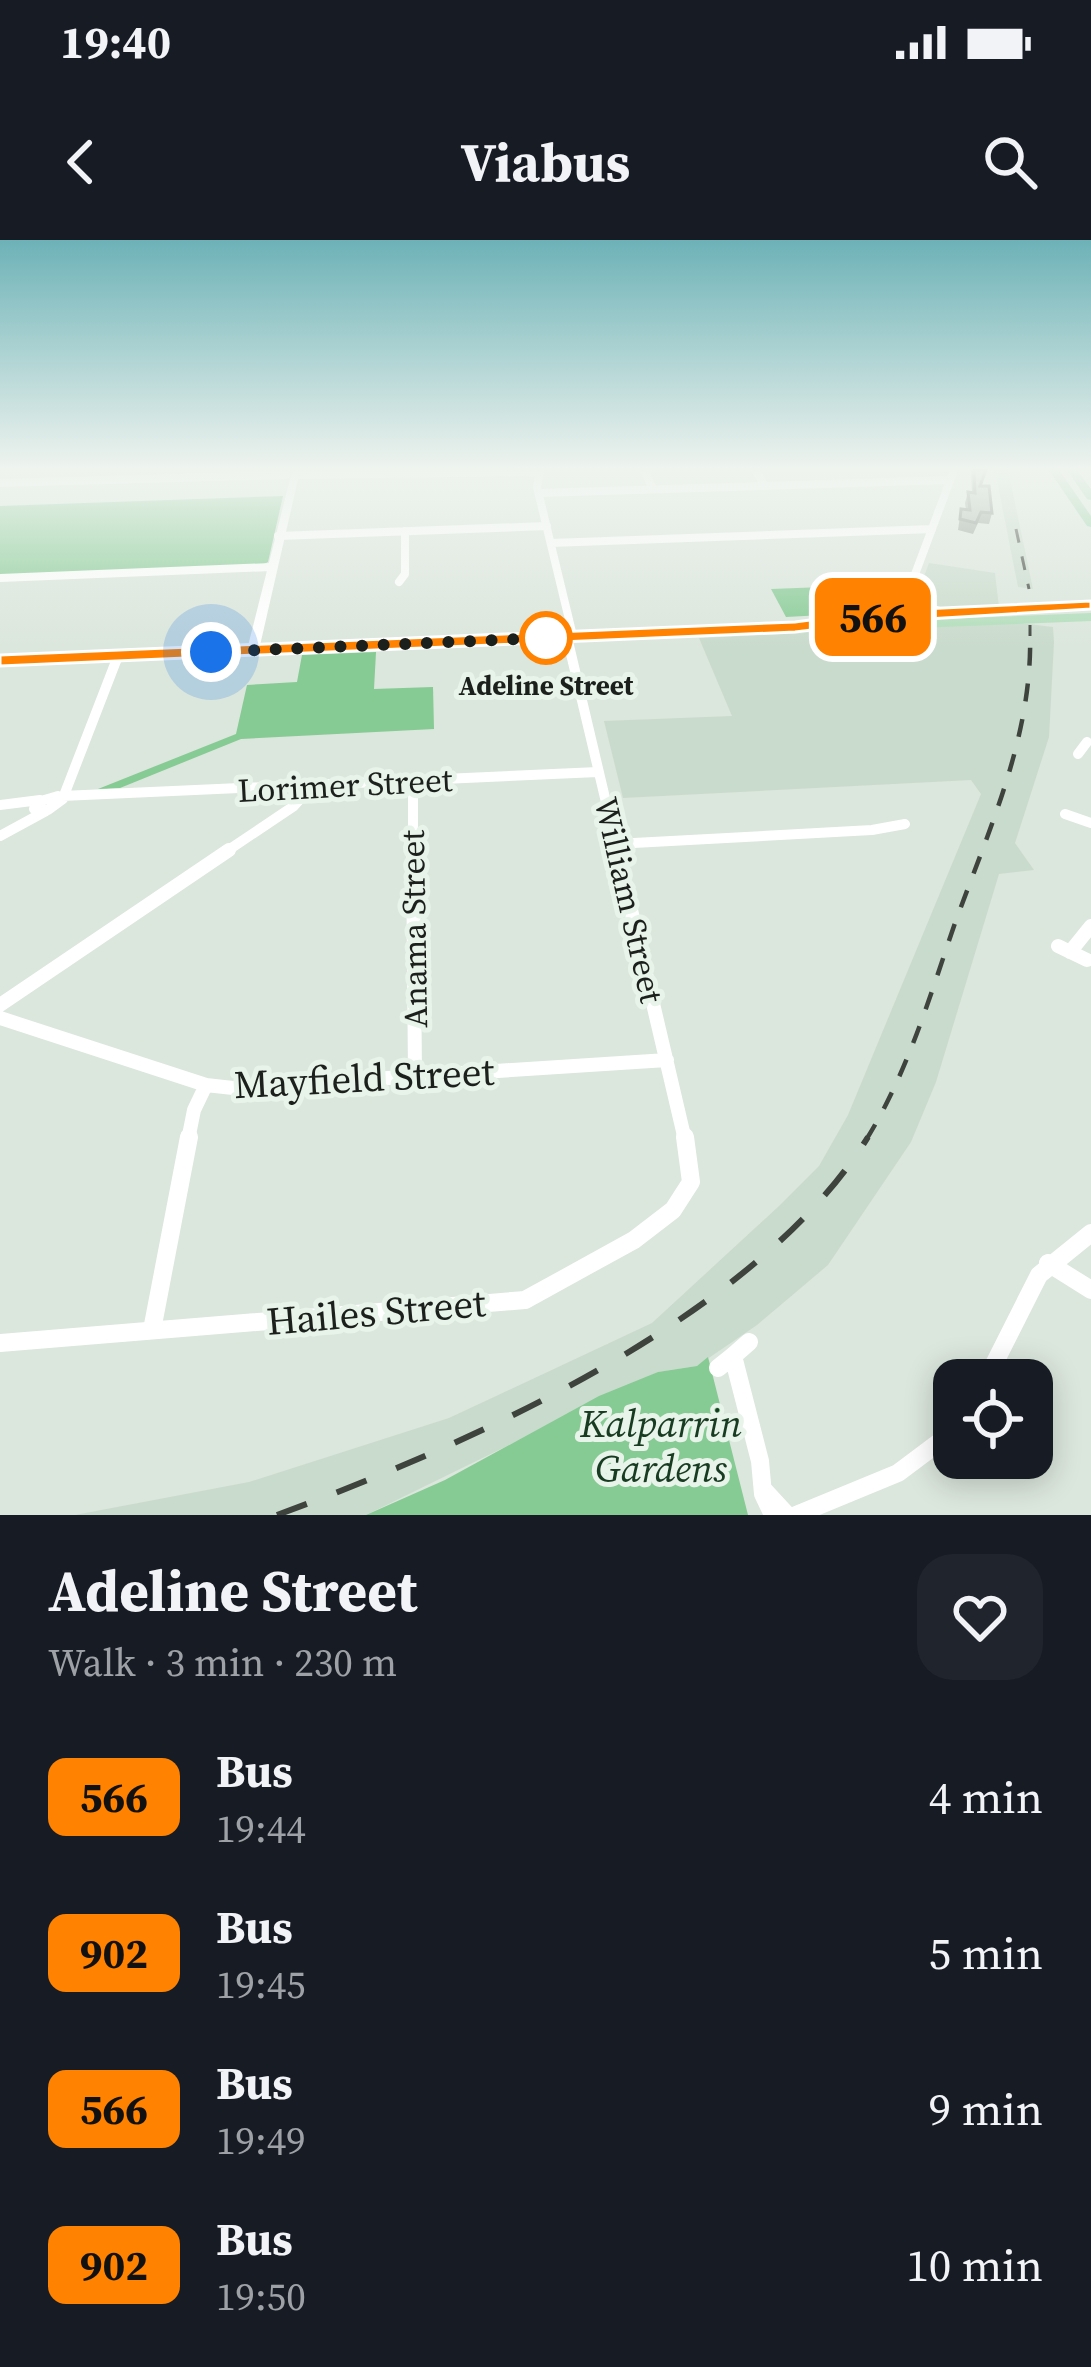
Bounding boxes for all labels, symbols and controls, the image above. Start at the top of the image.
text: 19:40 [60,11,171,73]
text: Viabus [461,125,630,199]
icon: back [48,129,114,195]
icon: search [977,129,1043,195]
line badge: 566 [804,578,942,656]
text: 566 [839,588,907,646]
marker: Adeline Street [521,613,571,663]
your location [181,622,241,682]
place label: Adeline Street [459,667,634,704]
street label: Lorimer Street [236,757,454,813]
street label: William Street [583,793,675,1008]
street label: Anama Street [390,829,438,1028]
street label: Mayfield Street [232,1045,496,1111]
street label: Hailes Street [264,1276,488,1348]
map controls [933,1359,1053,1479]
button: locate [933,1359,1053,1479]
park label: Kalparrin Gardens [579,1397,742,1495]
text: Adeline Street [48,1552,417,1630]
button: heart [917,1554,1043,1680]
text: Walk · 3 min · 230 m [48,1636,397,1689]
text: Bus [216,1740,293,1802]
text: 4 min [929,1766,1043,1828]
text: 566 [80,1768,148,1826]
text: 19:44 [216,1802,306,1855]
text: Bus [216,1896,293,1958]
text: 5 min [929,1922,1043,1984]
text: 902 [80,1924,148,1982]
text: 19:45 [216,1958,306,2011]
text: Bus [216,2052,293,2114]
text: 9 min [929,2078,1043,2140]
text: 566 [80,2080,148,2138]
text: 19:49 [216,2114,306,2167]
text: Bus [216,2208,293,2270]
text: 10 min [906,2234,1043,2296]
text: 902 [80,2236,148,2294]
text: 19:50 [216,2270,306,2323]

